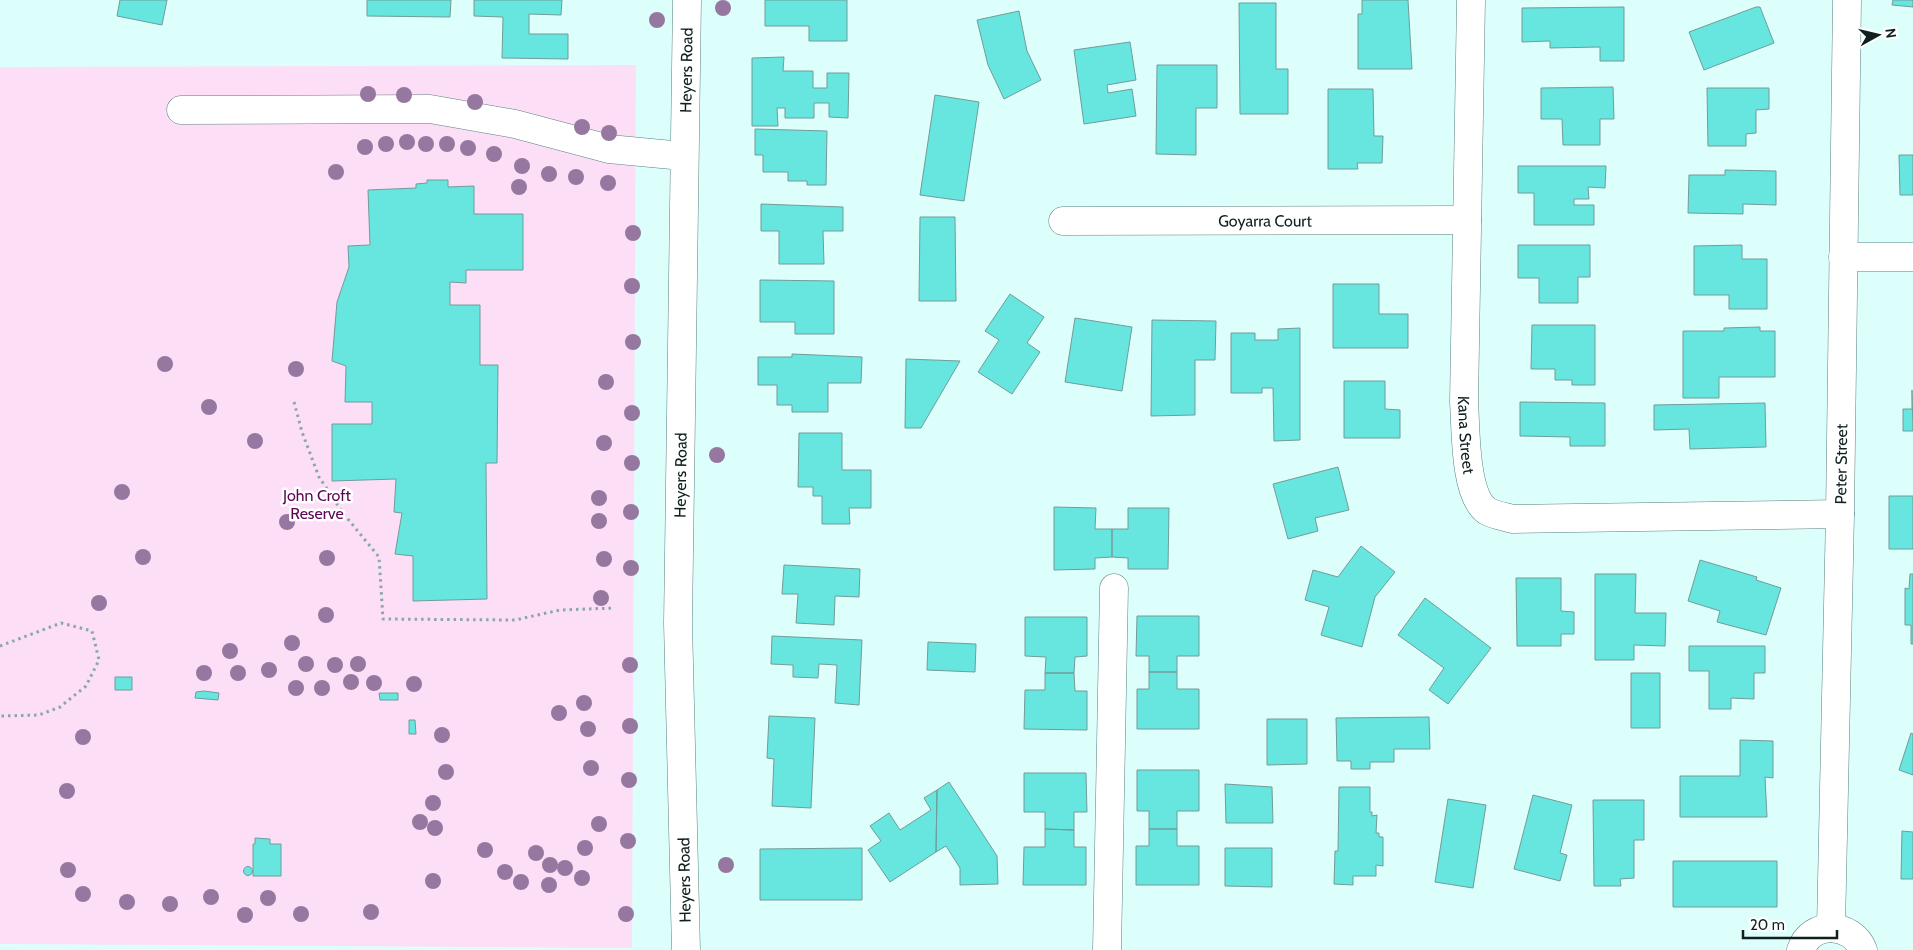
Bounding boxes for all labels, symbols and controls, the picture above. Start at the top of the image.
north arrow [1853,10,1903,60]
street label: Heyers Road [676,27,697,113]
text: N [1881,27,1900,39]
street label: Goyarra Court [1218,211,1312,231]
street label: Kana Street [1454,396,1479,476]
street label: Peter Street [1831,423,1851,505]
street label: Heyers Road [671,432,691,518]
park label: John Croft Reserve [282,486,352,523]
street label: Heyers Road [674,837,695,923]
scale bar [1743,908,1837,940]
text: 20 m [1750,916,1785,934]

